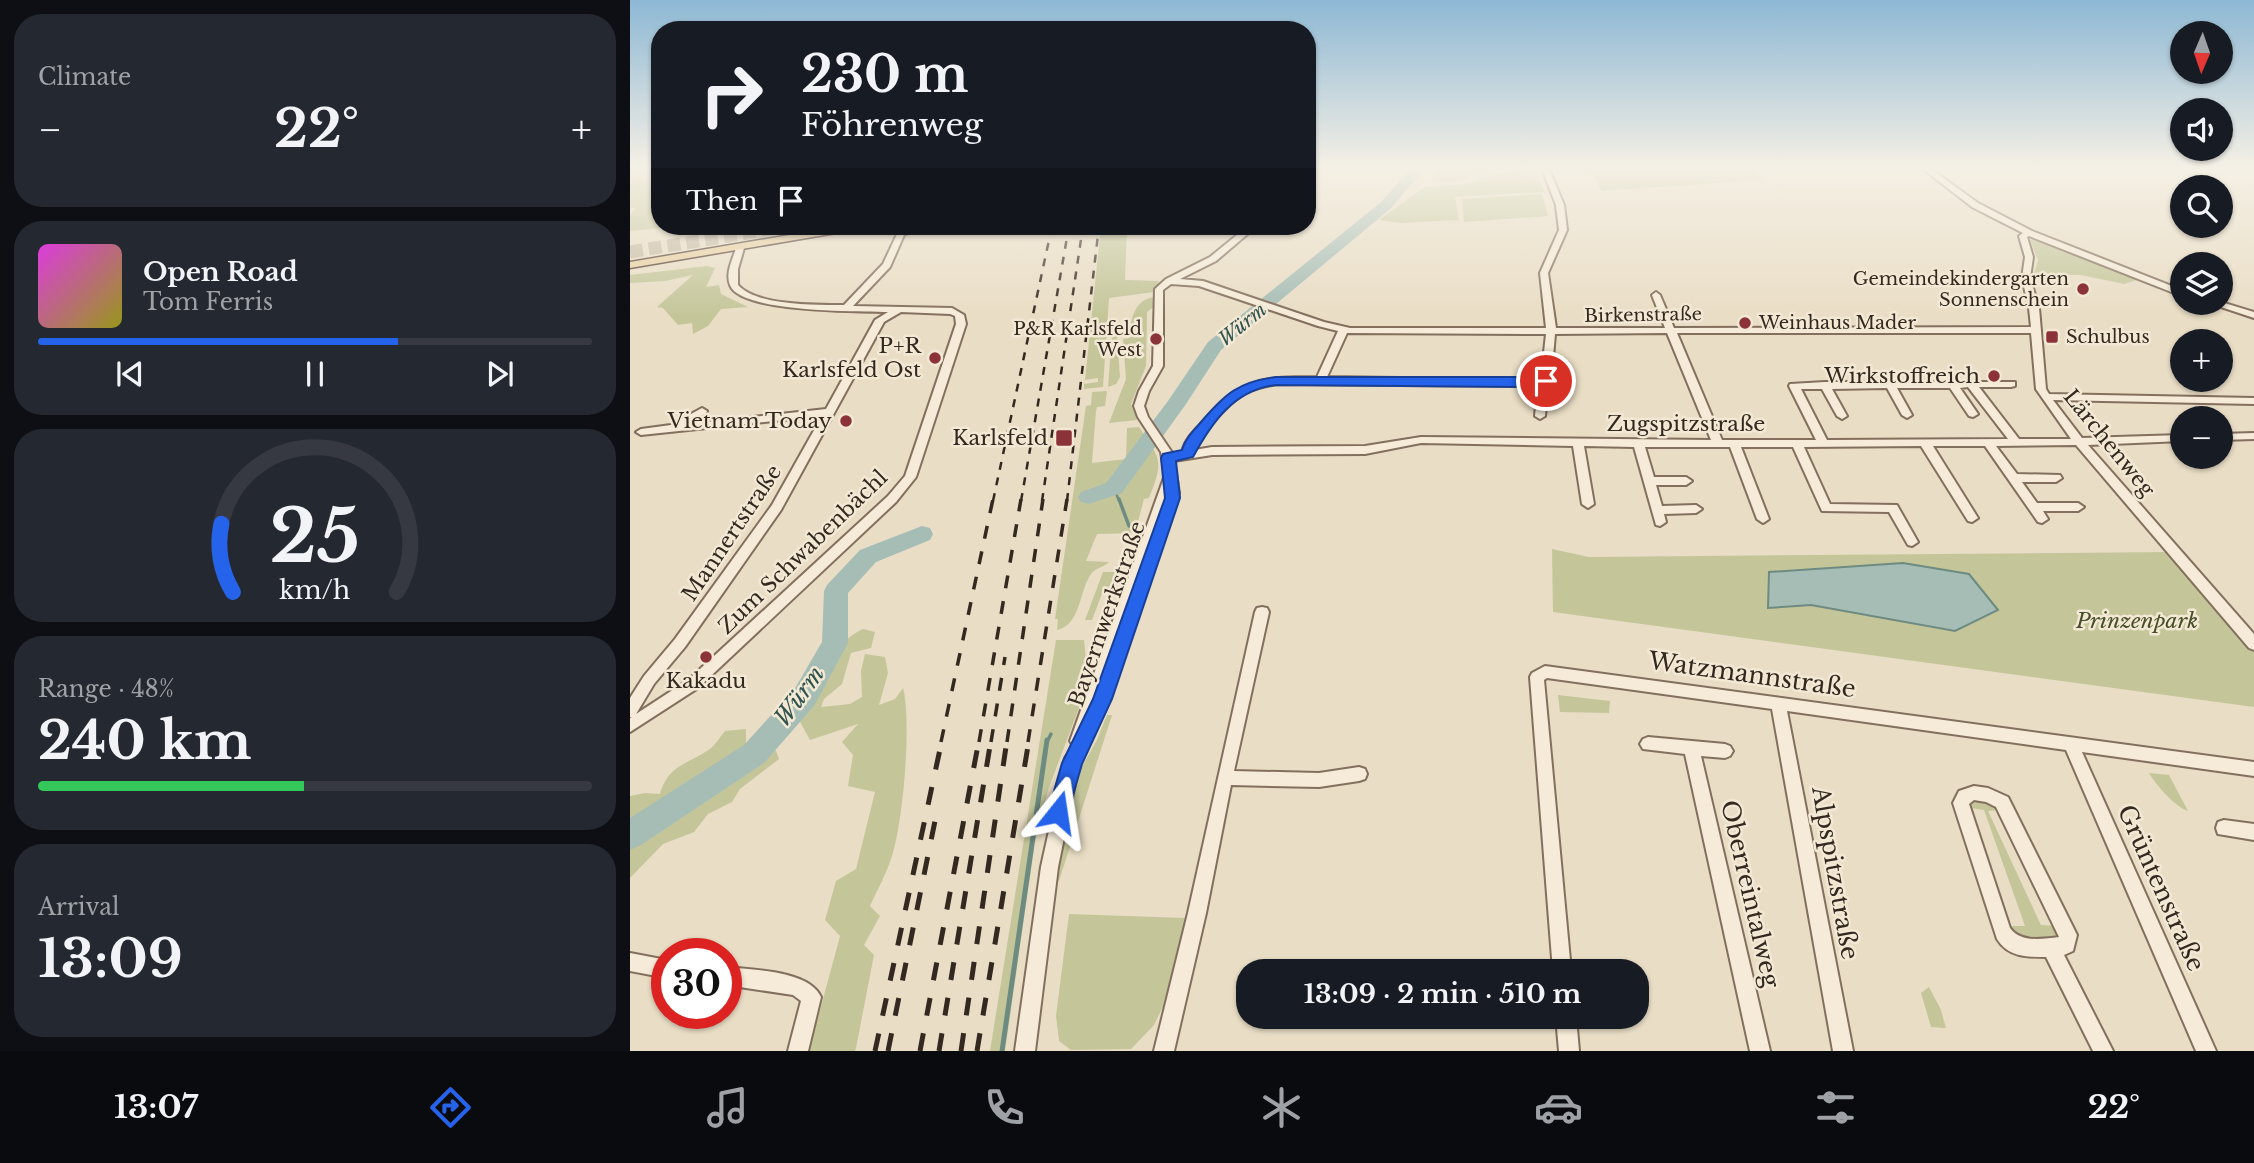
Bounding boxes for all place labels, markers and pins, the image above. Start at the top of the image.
place label: Gemeindekindergarten Sonnenschein [1853,268,2069,311]
marker: Gemeindekindergarten Sonnenschein [2075,281,2091,297]
place label: Weinhaus Mader [1758,312,1916,334]
marker: Weinhaus Mader [1737,315,1753,331]
place label: P&R Karlsfeld West [1013,318,1142,361]
place label: Schulbus [2066,326,2150,348]
marker: Schulbus [2044,329,2060,345]
marker: P&R Karlsfeld West [1148,331,1164,347]
place label: P+R Karlsfeld Ost [782,333,922,383]
marker: P+R Karlsfeld Ost [927,350,943,366]
pin [1516,351,1576,411]
place label: Wirkstoffreich [1823,363,1980,389]
marker: Wirkstoffreich [1986,368,2002,384]
place label: Vietnam Today [667,408,833,434]
marker: Vietnam Today [838,413,854,429]
place label: Karlsfeld [952,425,1048,451]
marker: Karlsfeld [1054,428,1074,448]
marker: Kakadu [698,649,714,665]
place label: Kakadu [666,668,746,694]

